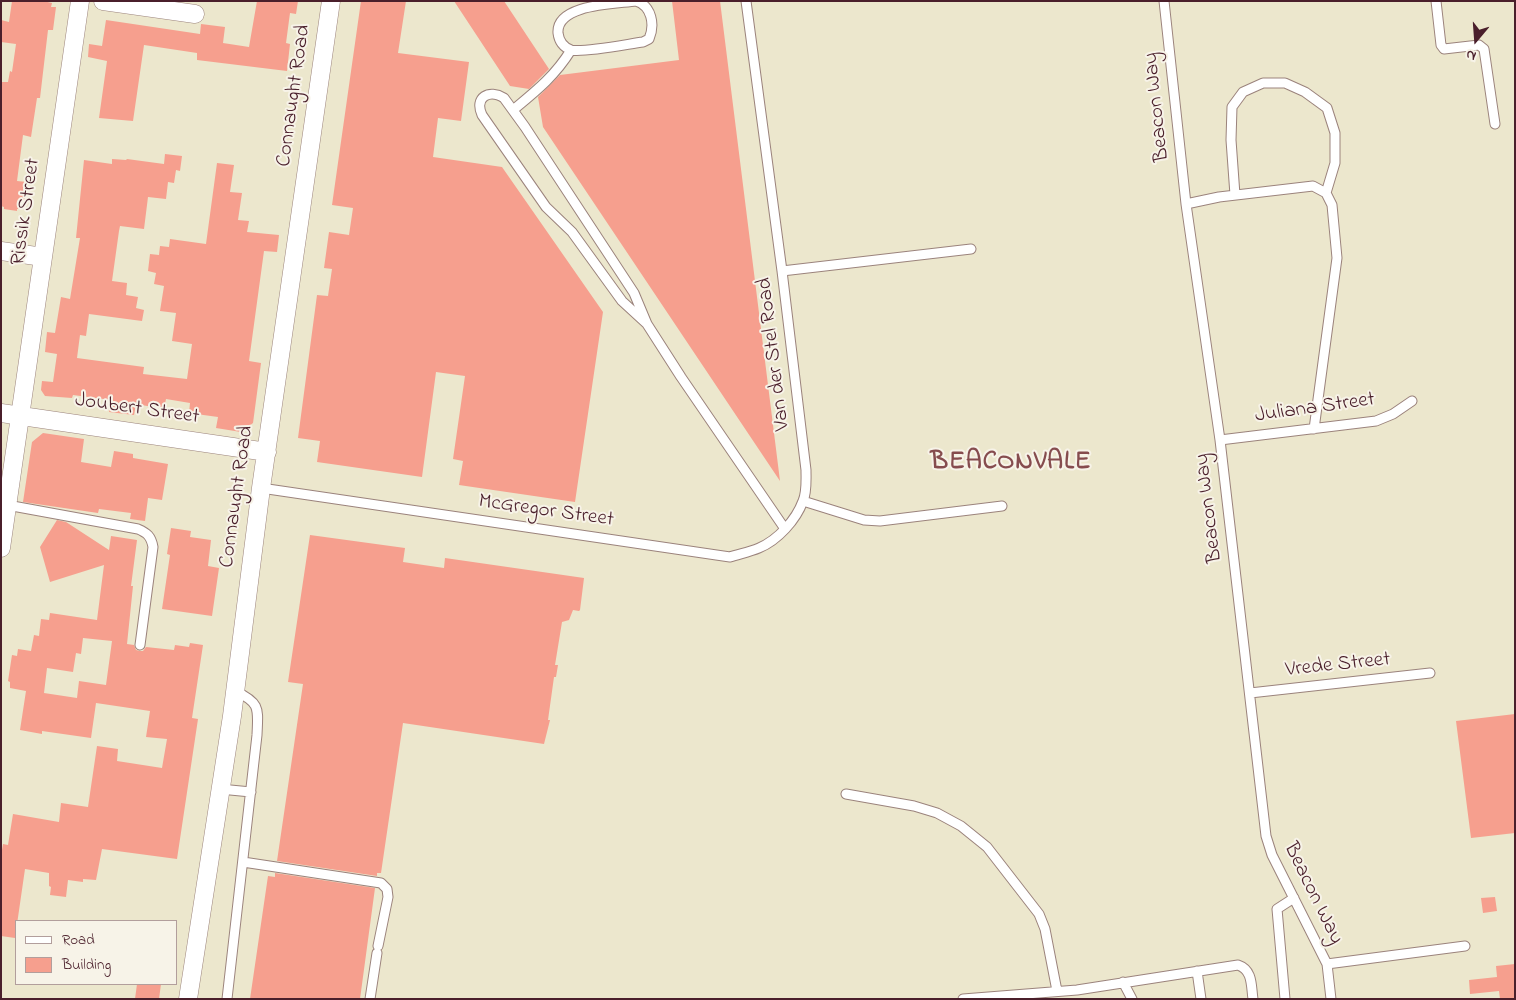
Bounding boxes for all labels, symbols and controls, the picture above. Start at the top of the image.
north arrow [1451,15,1501,65]
street label: Connaught Road [273,23,317,169]
text: N [1463,43,1479,66]
street label: Beacon Way [1140,51,1176,163]
street label: Rissik Street [7,157,47,267]
street label: Van der Stel Road [753,276,797,432]
street label: Juliana Street [1253,388,1377,430]
street label: Joubert Street [73,389,201,431]
street label: Connaught Road [216,424,260,570]
district label: BEACONVALE [929,448,1093,480]
street label: Beacon Way [1191,452,1229,564]
street label: McGregor Street [477,490,615,534]
street label: Vrede Street [1284,648,1392,684]
street label: Beacon Way [1277,839,1347,949]
legend [15,920,178,985]
text: Road [62,929,95,951]
text: Building [62,954,111,976]

